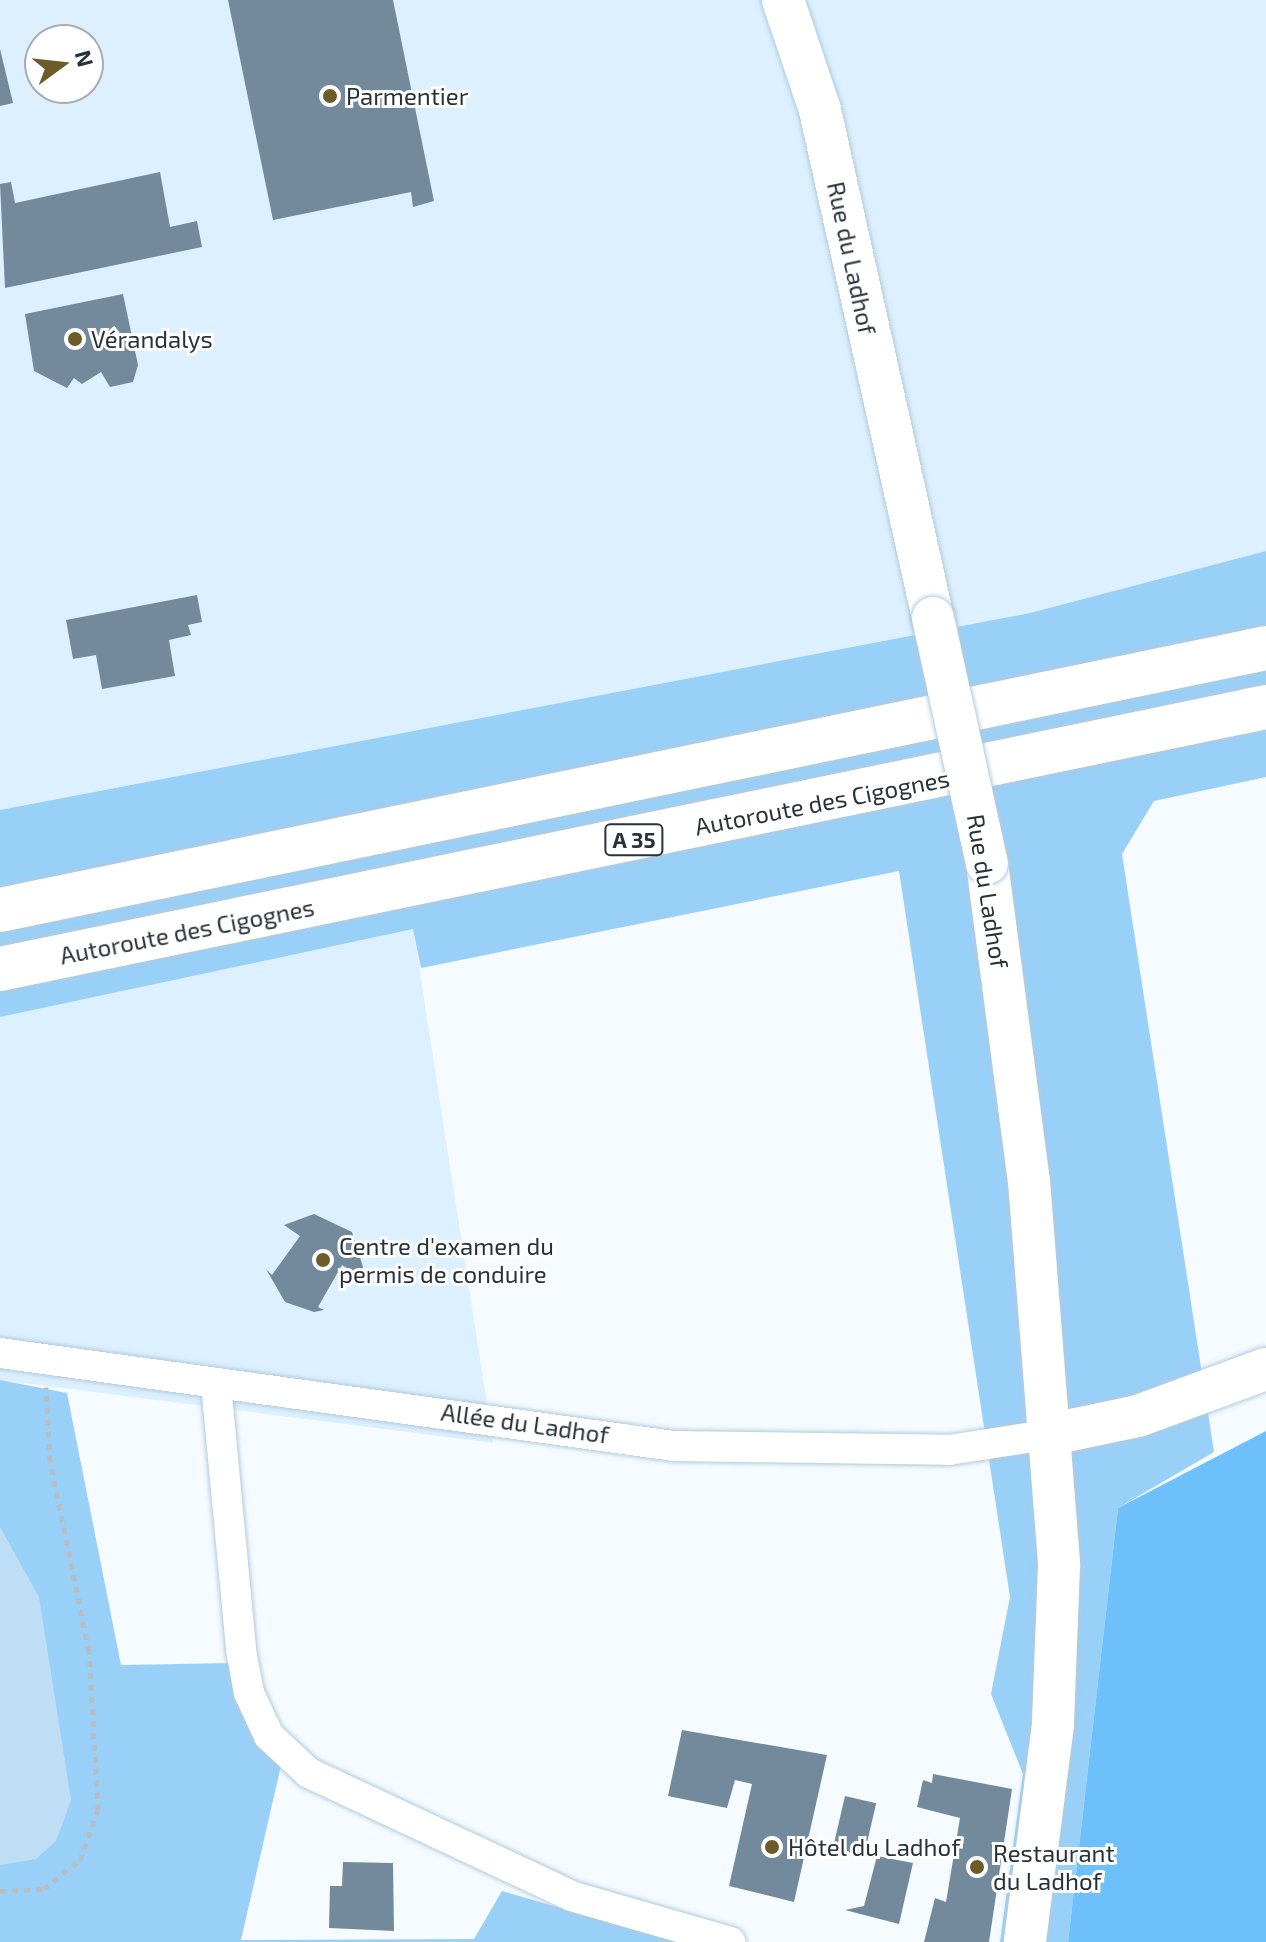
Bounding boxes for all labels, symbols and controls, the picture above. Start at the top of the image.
north arrow [24,24,104,104]
text: N [71,47,100,69]
place label: Parmentier [346,82,468,110]
marker: Parmentier [321,87,339,105]
street label: Rue du Ladhof [822,179,882,337]
place label: Vérandalys [91,325,213,353]
marker: Vérandalys [66,330,84,348]
street label: Autoroute des Cigognes [692,763,952,841]
street label: Rue du Ladhof [962,812,1014,970]
road number: A 35 [604,822,664,858]
street label: Autoroute des Cigognes [57,892,317,970]
place label: Centre d'examen du permis de conduire [339,1232,554,1288]
marker: Centre d'examen du permis de conduire [314,1251,332,1269]
street label: Allée du Ladhof [439,1397,611,1449]
place label: Hôtel du Ladhof [788,1833,961,1861]
marker: Hôtel du Ladhof [763,1838,781,1856]
place label: Restaurant du Ladhof [993,1839,1115,1895]
marker: Restaurant du Ladhof [968,1858,986,1876]

